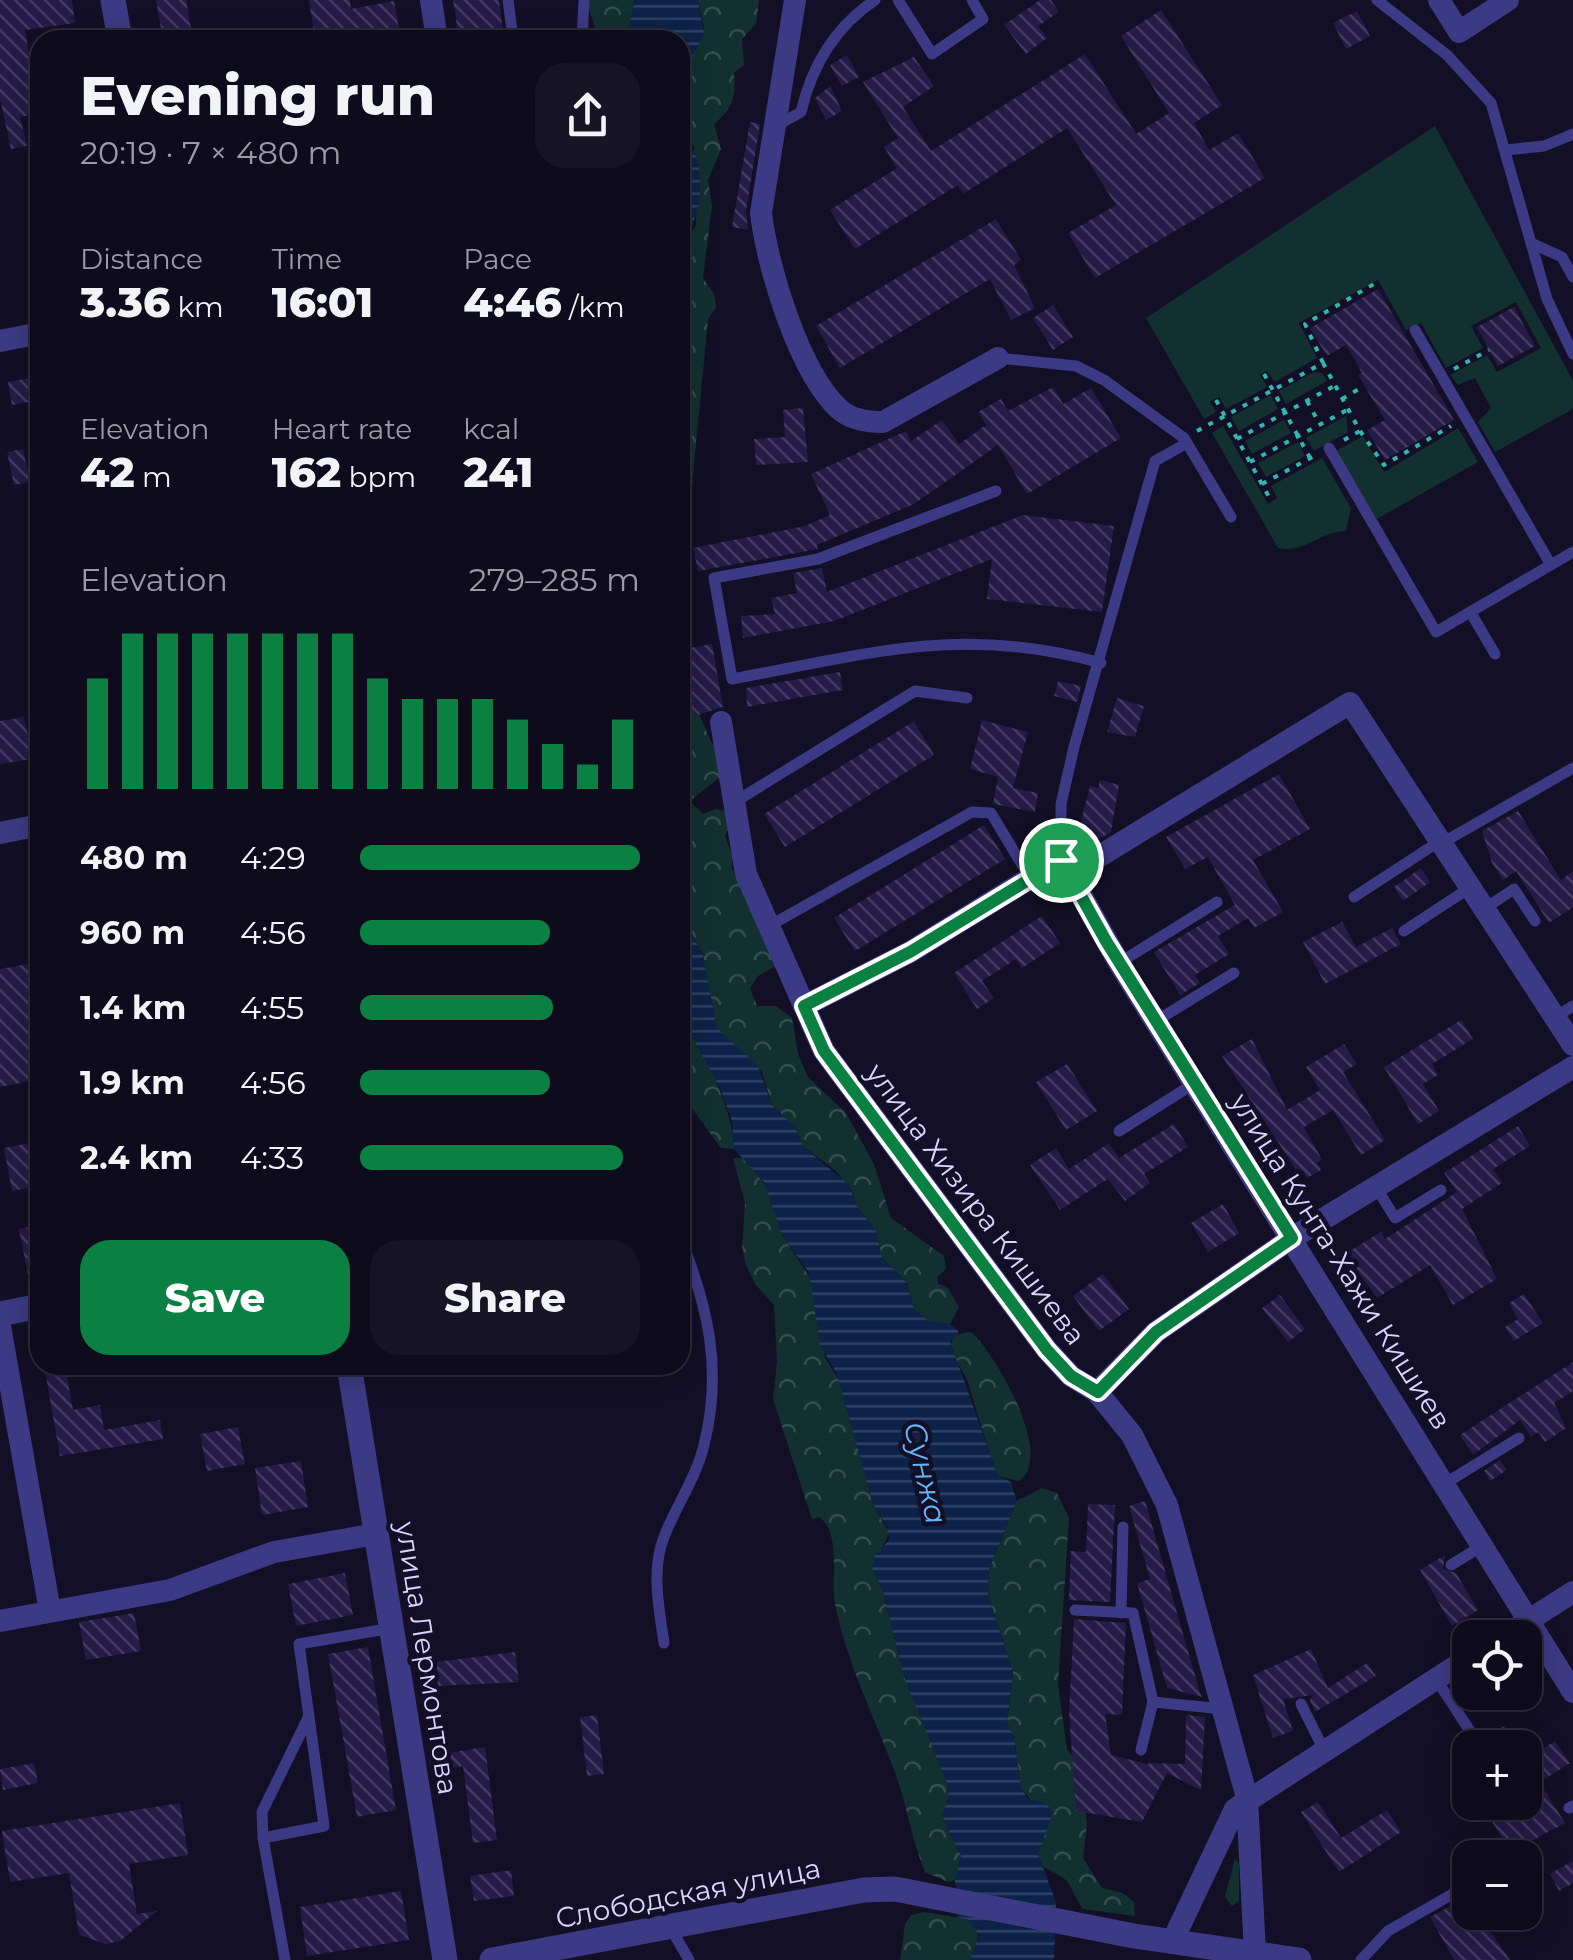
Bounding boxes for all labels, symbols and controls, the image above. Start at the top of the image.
text: Evening run [80,62,435,129]
button: share [535,63,640,168]
text: 20:19 · 7 × 480 m [80,133,341,172]
text: Distance [80,242,203,276]
text: Time [272,242,342,276]
text: Pace [463,242,532,276]
text: 3.36 [80,276,170,328]
text: 16:01 [272,276,373,328]
text: 4:46 [463,276,562,328]
text: km [170,290,224,324]
text: /km [562,290,625,324]
text: Elevation [80,412,209,446]
text: Heart rate [272,412,412,446]
text: kcal [463,412,519,446]
text: 42 [80,446,135,498]
text: 162 [272,446,341,498]
text: 241 [463,446,534,498]
text: m [135,460,172,494]
text: bpm [341,460,416,494]
text: Elevation [80,560,228,599]
text: 279–285 m [469,560,640,599]
pin [1019,818,1104,903]
icon: arrive [1034,833,1089,888]
text: 480 m [80,838,188,877]
text: 4:29 [240,838,306,877]
text: 960 m [80,913,185,952]
text: 4:56 [240,913,306,952]
text: 1.4 km [80,988,186,1027]
text: 4:55 [240,988,304,1027]
street label: улица Хизира Кишиева [858,1056,1093,1351]
text: 1.9 km [80,1063,185,1102]
text: 4:56 [240,1063,306,1102]
street label: улица Кунта-Хажи Кишиев [1223,1086,1459,1435]
text: 2.4 km [80,1138,193,1177]
text: 4:33 [240,1138,304,1177]
button: Save [80,1240,350,1355]
button: Share [370,1240,640,1355]
water label: Сунжа [896,1418,955,1528]
street label: улица Лермонтова [388,1518,465,1797]
map controls [1452,1620,1542,1930]
button: locate [1452,1620,1542,1710]
button: + [1452,1730,1542,1820]
button: − [1452,1840,1542,1930]
street label: Слободская улица [553,1851,823,1935]

